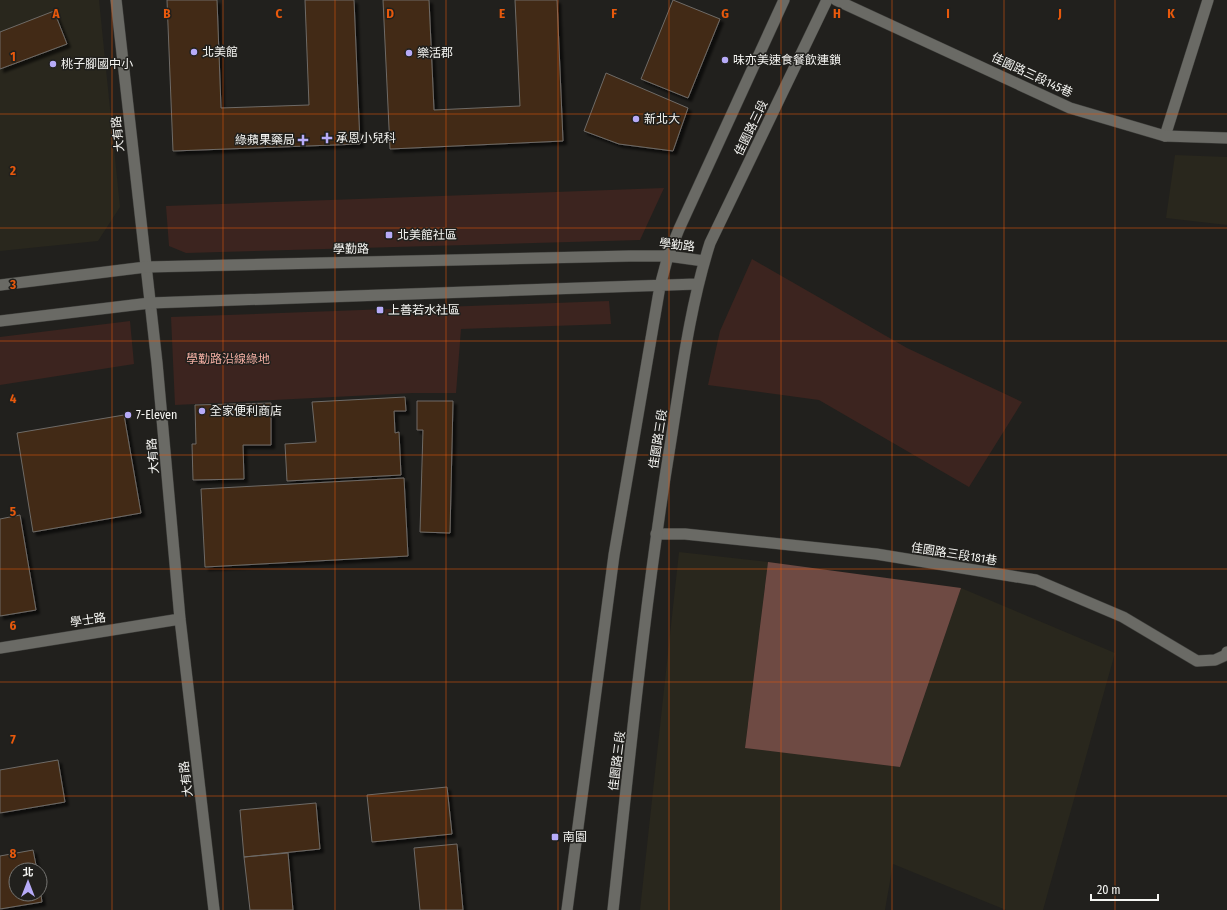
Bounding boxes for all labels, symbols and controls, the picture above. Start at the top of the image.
text: A [51,6,60,21]
text: B [163,6,171,21]
text: C [276,6,283,21]
text: D [386,6,394,21]
text: E [499,6,505,21]
text: F [611,6,617,21]
text: G [721,6,729,21]
text: H [833,6,841,21]
text: I [946,6,950,21]
text: J [1057,6,1062,21]
text: K [1167,6,1175,21]
place label: 北美館 [202,45,238,59]
place label: 樂活郡 [417,46,453,60]
marker: 北美館 [189,47,199,57]
marker: 樂活郡 [404,48,414,58]
text: 1 [10,49,16,64]
street label: 佳園路三段145巷 [989,50,1075,100]
place label: 味亦美速食餐飲連鎖 [733,53,841,67]
marker: 味亦美速食餐飲連鎖 [720,55,730,65]
place label: 桃子腳國中小 [61,57,133,71]
marker: 桃子腳國中小 [48,59,58,69]
street label: 佳園路三段 [732,98,770,158]
place label: 新北大 [644,112,680,126]
marker: 新北大 [631,114,641,124]
street label: 大有路 [109,115,127,153]
place label: 承恩小兒科 [336,131,396,145]
marker: 承恩小兒科 [321,132,333,144]
place label: 綠蘋果藥局 [235,133,295,147]
marker: 綠蘋果藥局 [298,135,308,145]
text: 2 [9,163,16,178]
place label: 北美館社區 [397,228,457,242]
marker: 北美館社區 [384,230,394,240]
street label: 學勤路 [658,236,696,254]
street label: 學勤路 [333,242,369,256]
text: 3 [9,277,16,292]
place label: 上善若水社區 [388,303,460,317]
marker: 上善若水社區 [375,305,385,315]
park label: 學勤路沿線綠地 [186,352,270,366]
text: 4 [10,391,17,406]
place label: 全家便利商店 [210,404,282,418]
marker: 全家便利商店 [197,406,207,416]
place label: 7-Eleven [136,408,177,422]
street label: 佳園路三段 [646,408,670,470]
marker: 7-Eleven [123,410,133,420]
street label: 大有路 [144,437,162,475]
text: 5 [10,504,16,519]
street label: 佳園路三段181巷 [910,540,998,568]
street label: 學士路 [69,610,107,630]
text: 6 [10,618,17,633]
street label: 佳園路三段 [606,730,628,792]
text: 7 [10,732,16,747]
street label: 大有路 [177,760,195,798]
place label: 南園 [563,830,587,844]
marker: 南園 [550,832,560,842]
text: 8 [10,846,17,861]
north arrow [8,862,48,902]
text: 北 [23,866,34,879]
scale bar [1091,876,1158,902]
text: 20 m [1097,883,1121,897]

